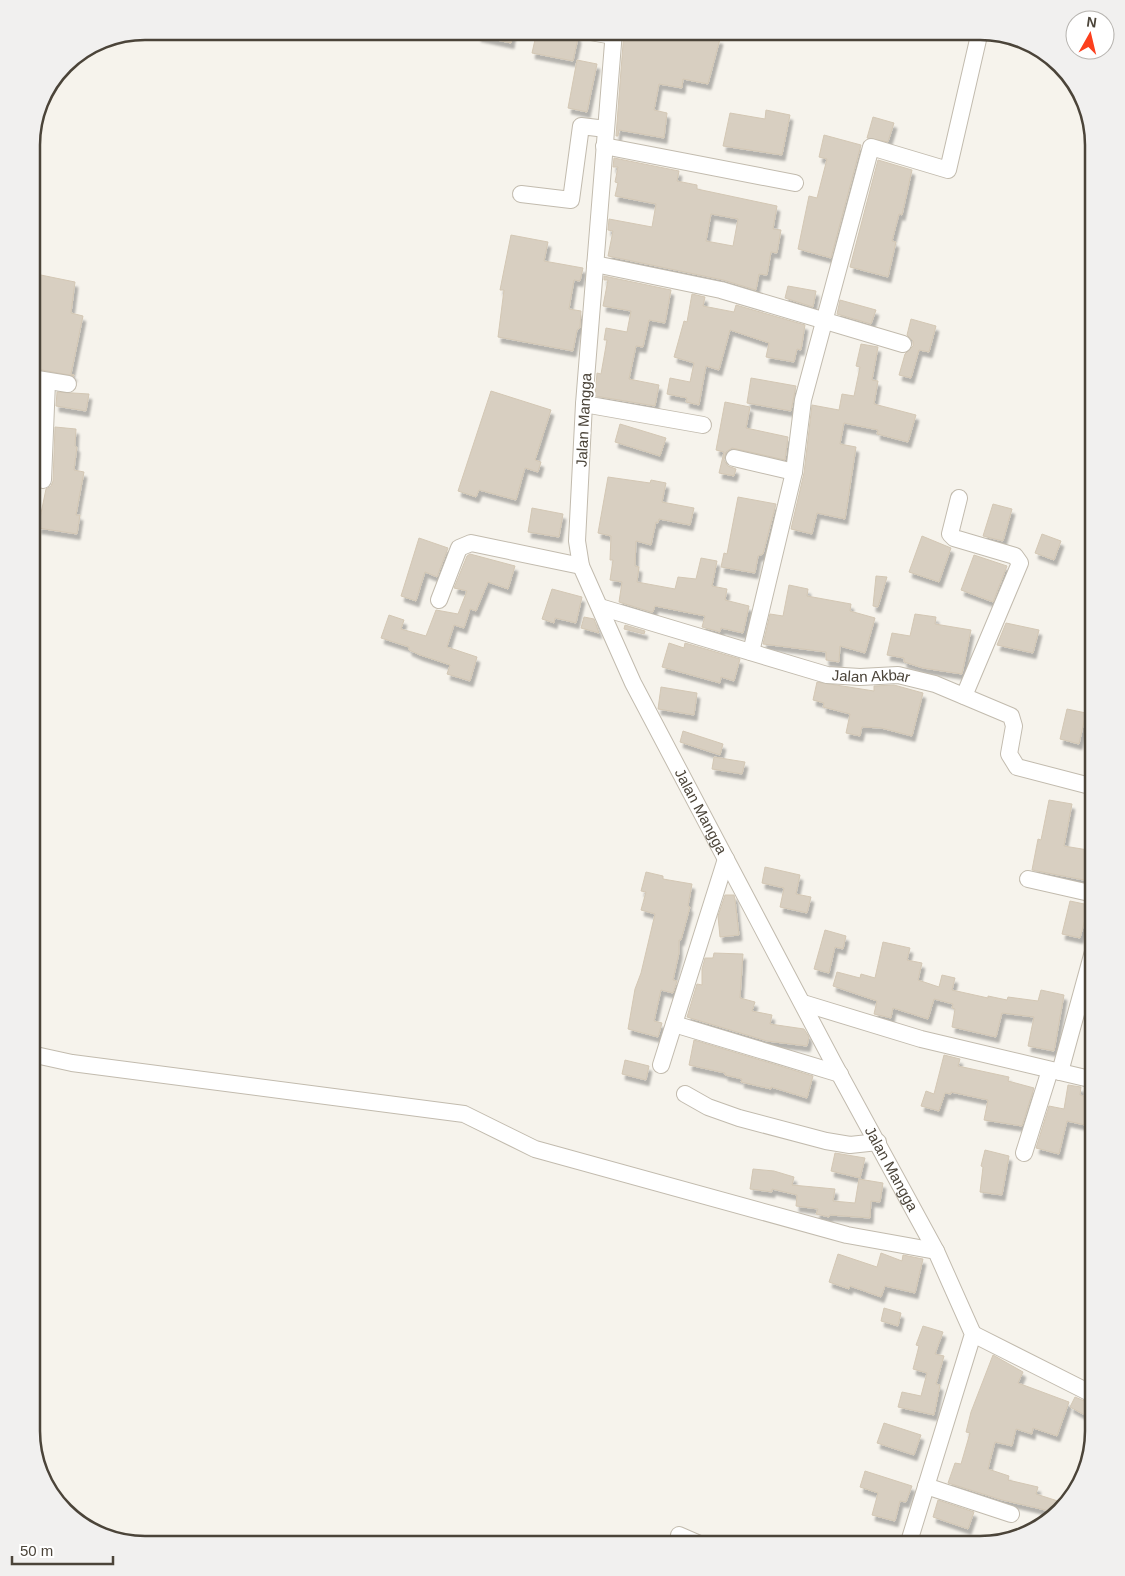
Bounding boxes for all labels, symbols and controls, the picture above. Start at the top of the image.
north arrow [1065,10,1115,60]
text: N [1086,13,1098,31]
street label: Jalan Mangga [573,372,594,467]
street label: Jalan Akbar [831,666,912,686]
street label: Jalan Mangga [672,766,731,857]
street label: Jalan Mangga [862,1123,922,1215]
scale bar [12,1534,114,1566]
text: 50 m [20,1542,53,1559]

